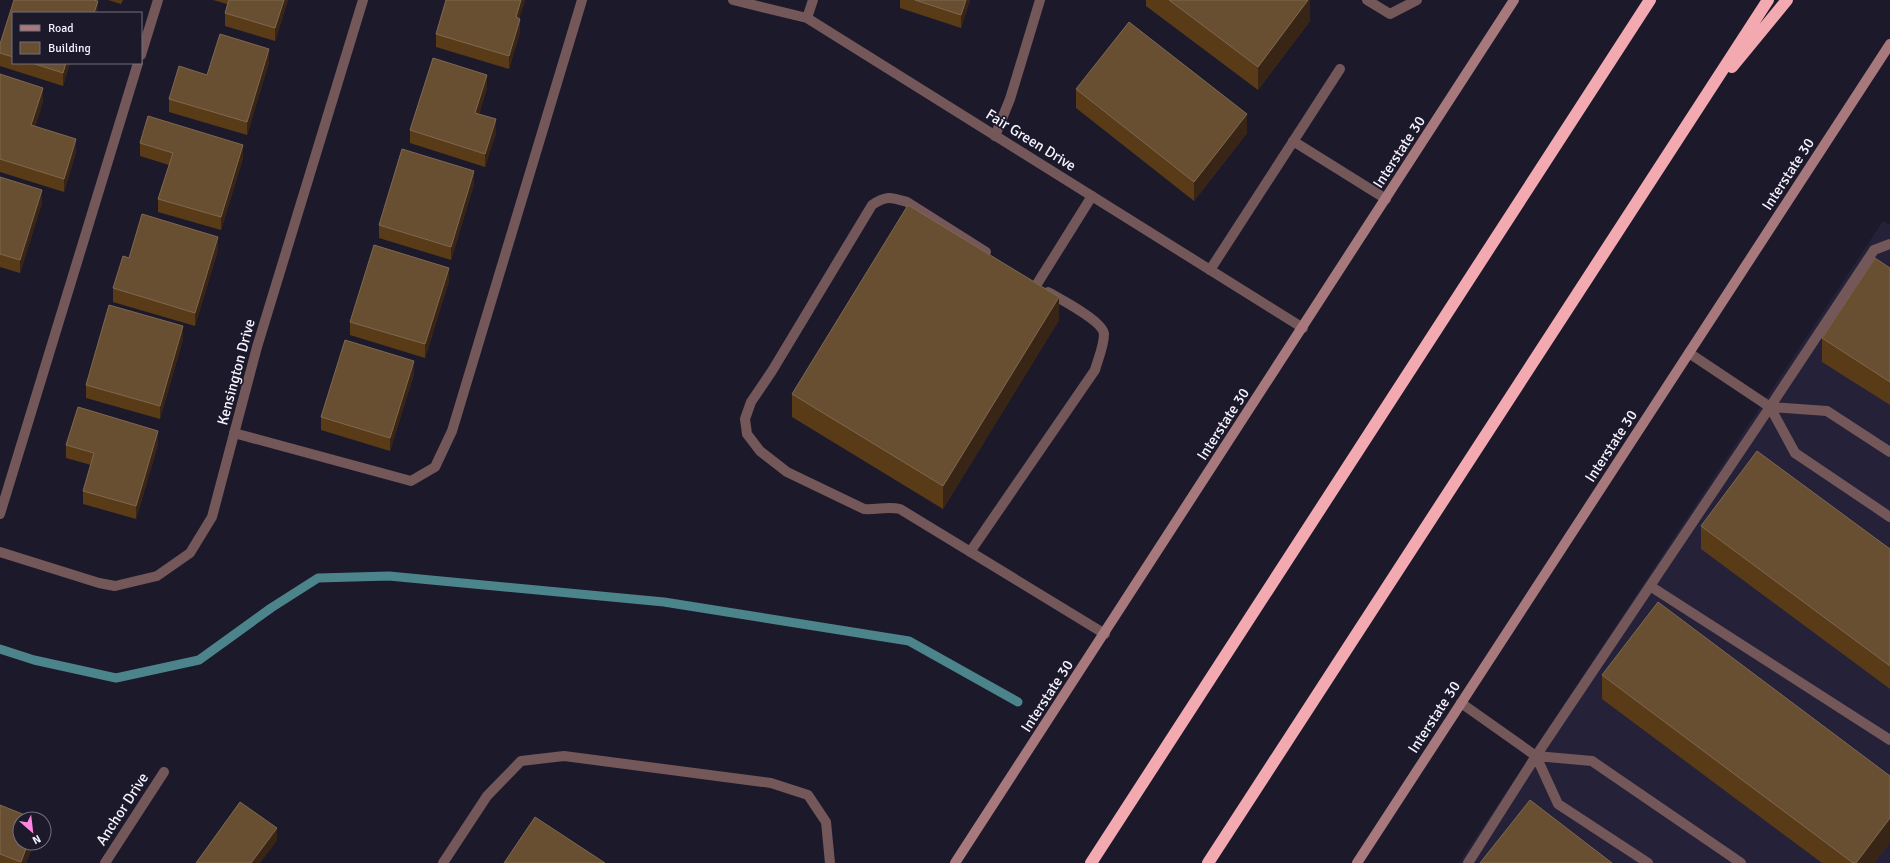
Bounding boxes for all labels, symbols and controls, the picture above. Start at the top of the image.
legend [12,12,142,64]
text: Road [48,21,74,36]
text: Building [48,41,91,56]
street label: Fair Green Drive [983,105,1079,175]
street label: Interstate 30 [1369,113,1429,191]
street label: Interstate 30 [1758,135,1818,213]
street label: Kensington Drive [213,317,259,427]
street label: Interstate 30 [1193,385,1253,463]
street label: Interstate 30 [1581,407,1641,485]
street label: Interstate 30 [1017,657,1077,735]
street label: Interstate 30 [1404,678,1464,756]
street label: Anchor Drive [92,769,152,849]
north arrow [12,811,52,851]
text: N [30,832,43,847]

